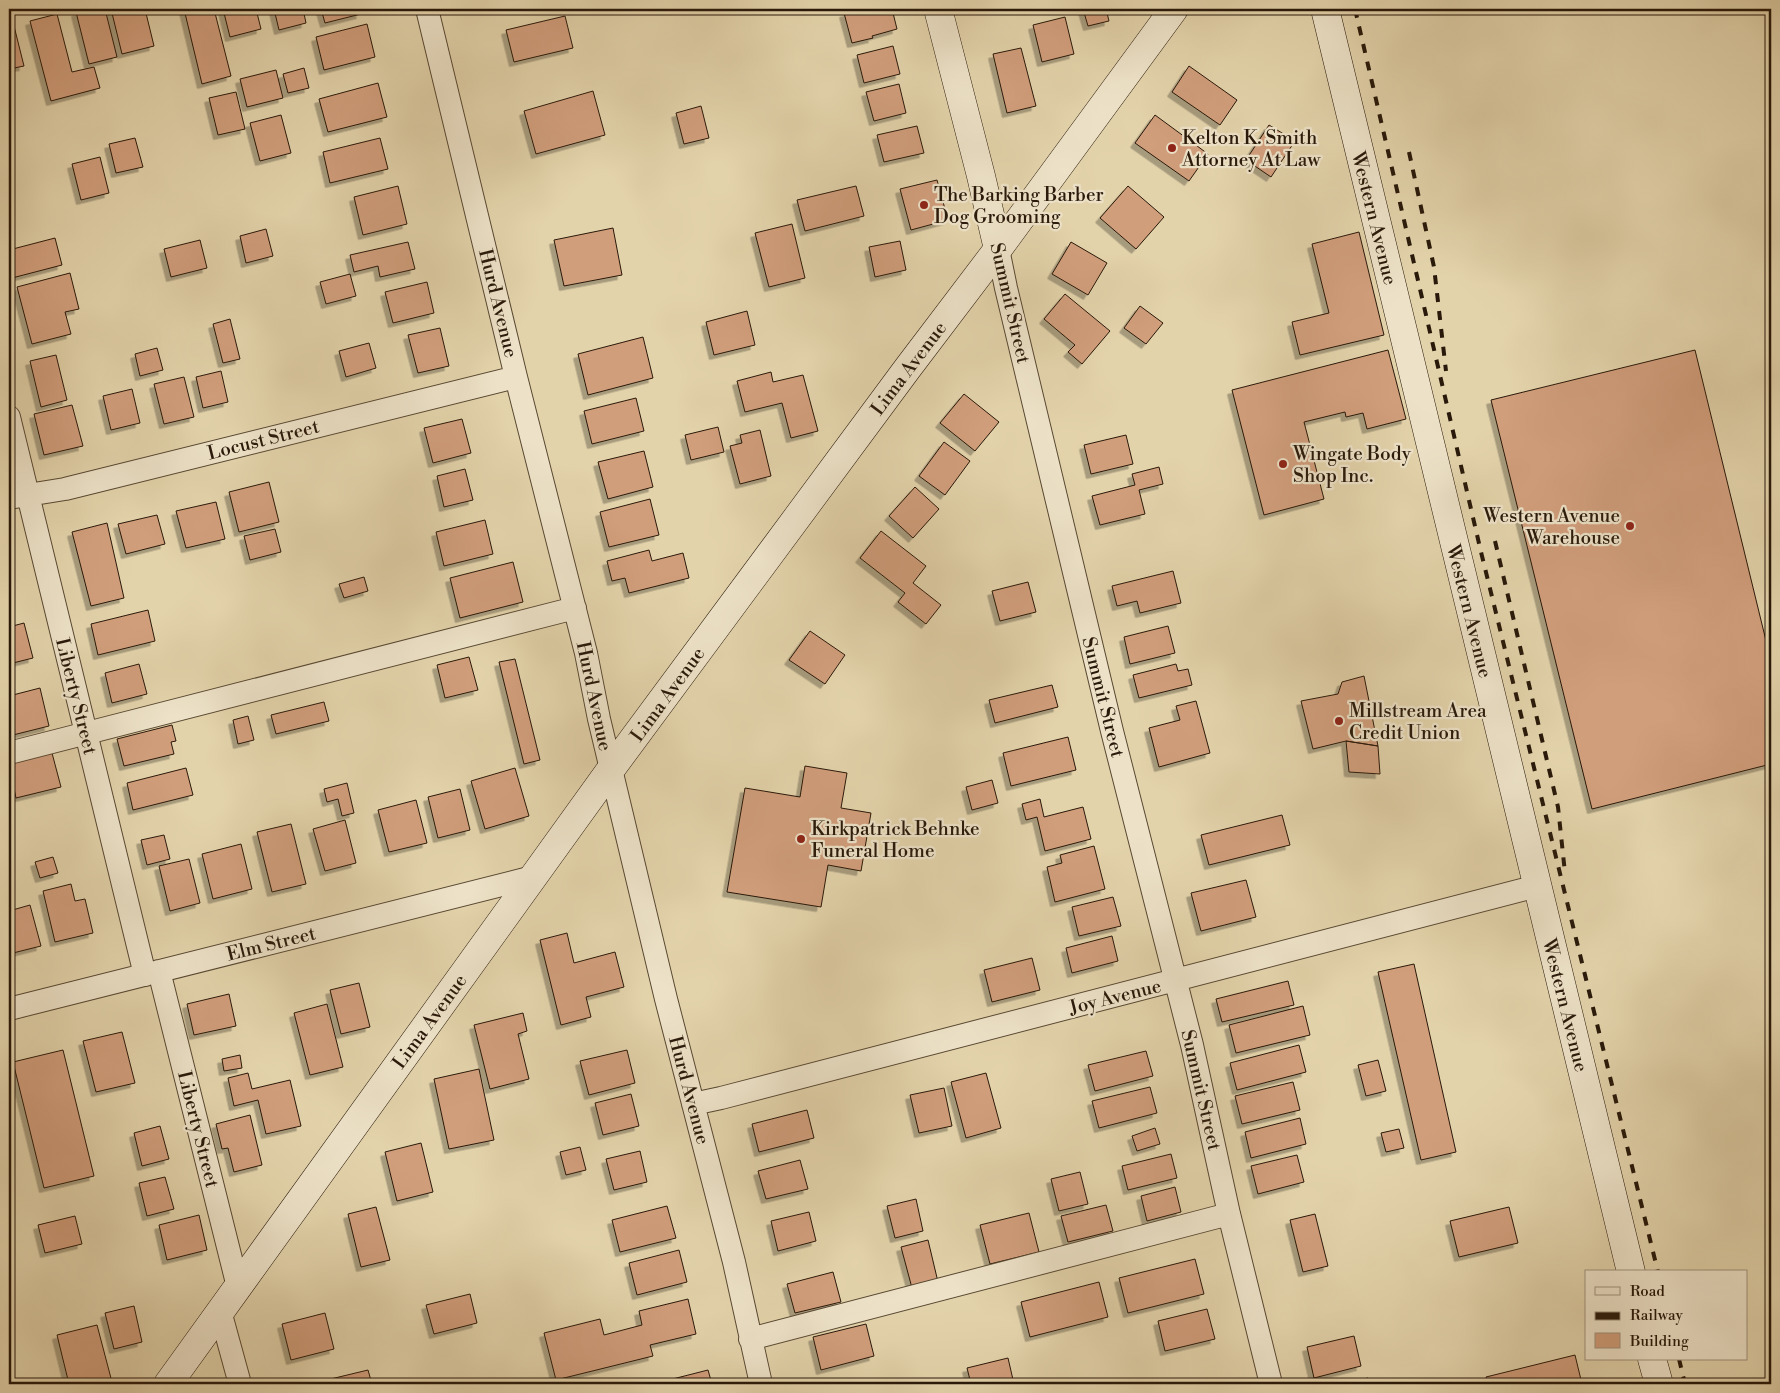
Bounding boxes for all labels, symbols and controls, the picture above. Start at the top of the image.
place label: Kelton K. Smith Attorney At Law [1181,126,1321,172]
marker: Kelton K. Smith Attorney At Law [1166,142,1178,154]
street label: Western Avenue [1346,148,1402,287]
place label: The Barking Barber Dog Grooming [934,183,1104,229]
marker: The Barking Barber Dog Grooming [918,199,930,211]
street label: Summit Street [984,240,1036,366]
street label: Hurd Avenue [473,246,523,360]
street label: Lima Avenue [866,317,952,420]
street label: Locust Street [205,414,322,465]
place label: Wingate Body Shop Inc. [1292,442,1412,488]
marker: Wingate Body Shop Inc. [1277,458,1289,470]
place label: Western Avenue Warehouse [1482,504,1620,550]
marker: Western Avenue Warehouse [1624,520,1636,532]
street label: Western Avenue [1441,541,1497,680]
street label: Liberty Street [50,635,102,757]
street label: Summit Street [1076,635,1130,760]
street label: Hurd Avenue [571,639,617,753]
street label: Lima Avenue [625,642,710,747]
place label: Millstream Area Credit Union [1349,699,1487,745]
marker: Millstream Area Credit Union [1333,715,1345,727]
place label: Kirkpatrick Behnke Funeral Home [811,817,980,863]
marker: Kirkpatrick Behnke Funeral Home [795,833,807,845]
street label: Elm Street [224,921,319,967]
street label: Western Avenue [1537,935,1593,1074]
street label: Lima Avenue [387,969,472,1074]
street label: Joy Avenue [1066,974,1164,1020]
street label: Summit Street [1175,1027,1227,1153]
street label: Hurd Avenue [663,1033,715,1147]
street label: Liberty Street [172,1068,224,1190]
legend [1585,1270,1748,1360]
text: Road [1630,1282,1665,1301]
text: Railway [1630,1306,1684,1325]
text: Building [1629,1332,1689,1351]

